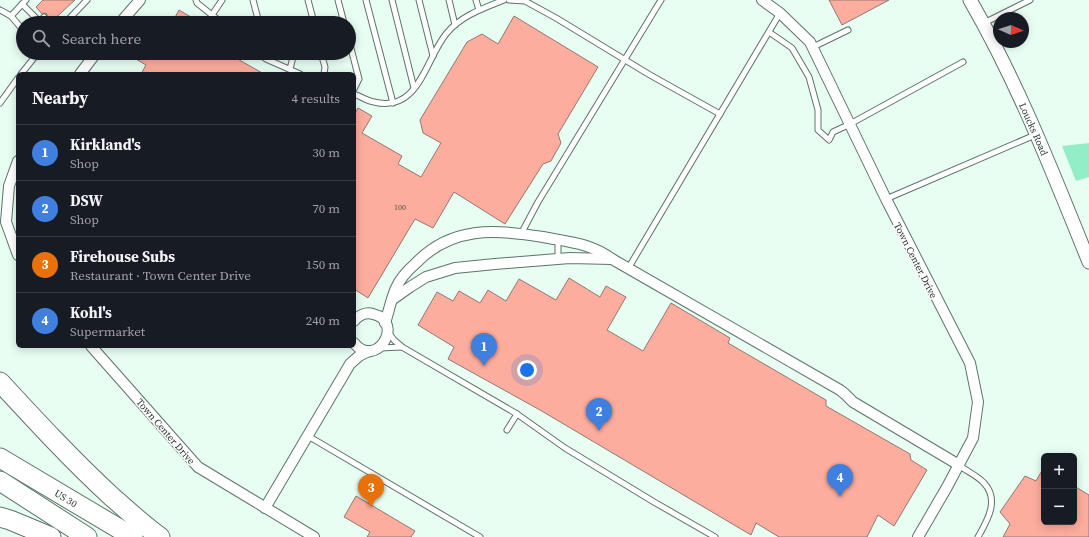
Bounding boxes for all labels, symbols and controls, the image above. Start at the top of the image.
north arrow [993,12,1029,48]
search box [16,16,356,60]
icon: search [30,27,52,49]
text: Search here [62,28,141,49]
text: Nearby [32,86,88,110]
text: 4 results [292,90,340,107]
street label: Loucks Road [1016,101,1051,158]
text: Kirkland's [70,134,141,155]
text: 1 [41,144,49,161]
text: 30 m [312,144,340,161]
text: Shop [70,155,99,172]
text: DSW [70,190,103,211]
text: 2 [41,200,49,217]
text: 70 m [312,200,340,217]
house number: 100 [394,202,406,213]
text: Shop [70,211,99,228]
street label: Town Center Drive [891,220,940,300]
text: Firehouse Subs [70,246,175,267]
text: 3 [41,256,49,273]
text: 150 m [306,256,340,273]
text: Restaurant · Town Center Drive [70,267,251,284]
text: Kohl's [70,302,112,323]
text: 4 [41,312,49,329]
text: 240 m [306,312,340,329]
text: Supermarket [70,323,145,340]
pin: 1 [471,333,497,366]
your location [517,360,537,380]
street label: Town Center Drive [133,396,198,467]
pin: 2 [586,398,612,431]
map controls [1041,453,1077,525]
button: + [1041,453,1077,489]
pin: 4 [827,464,853,497]
pin: 3 [358,474,384,507]
street label: US 30 [52,487,80,510]
button: − [1041,489,1077,525]

